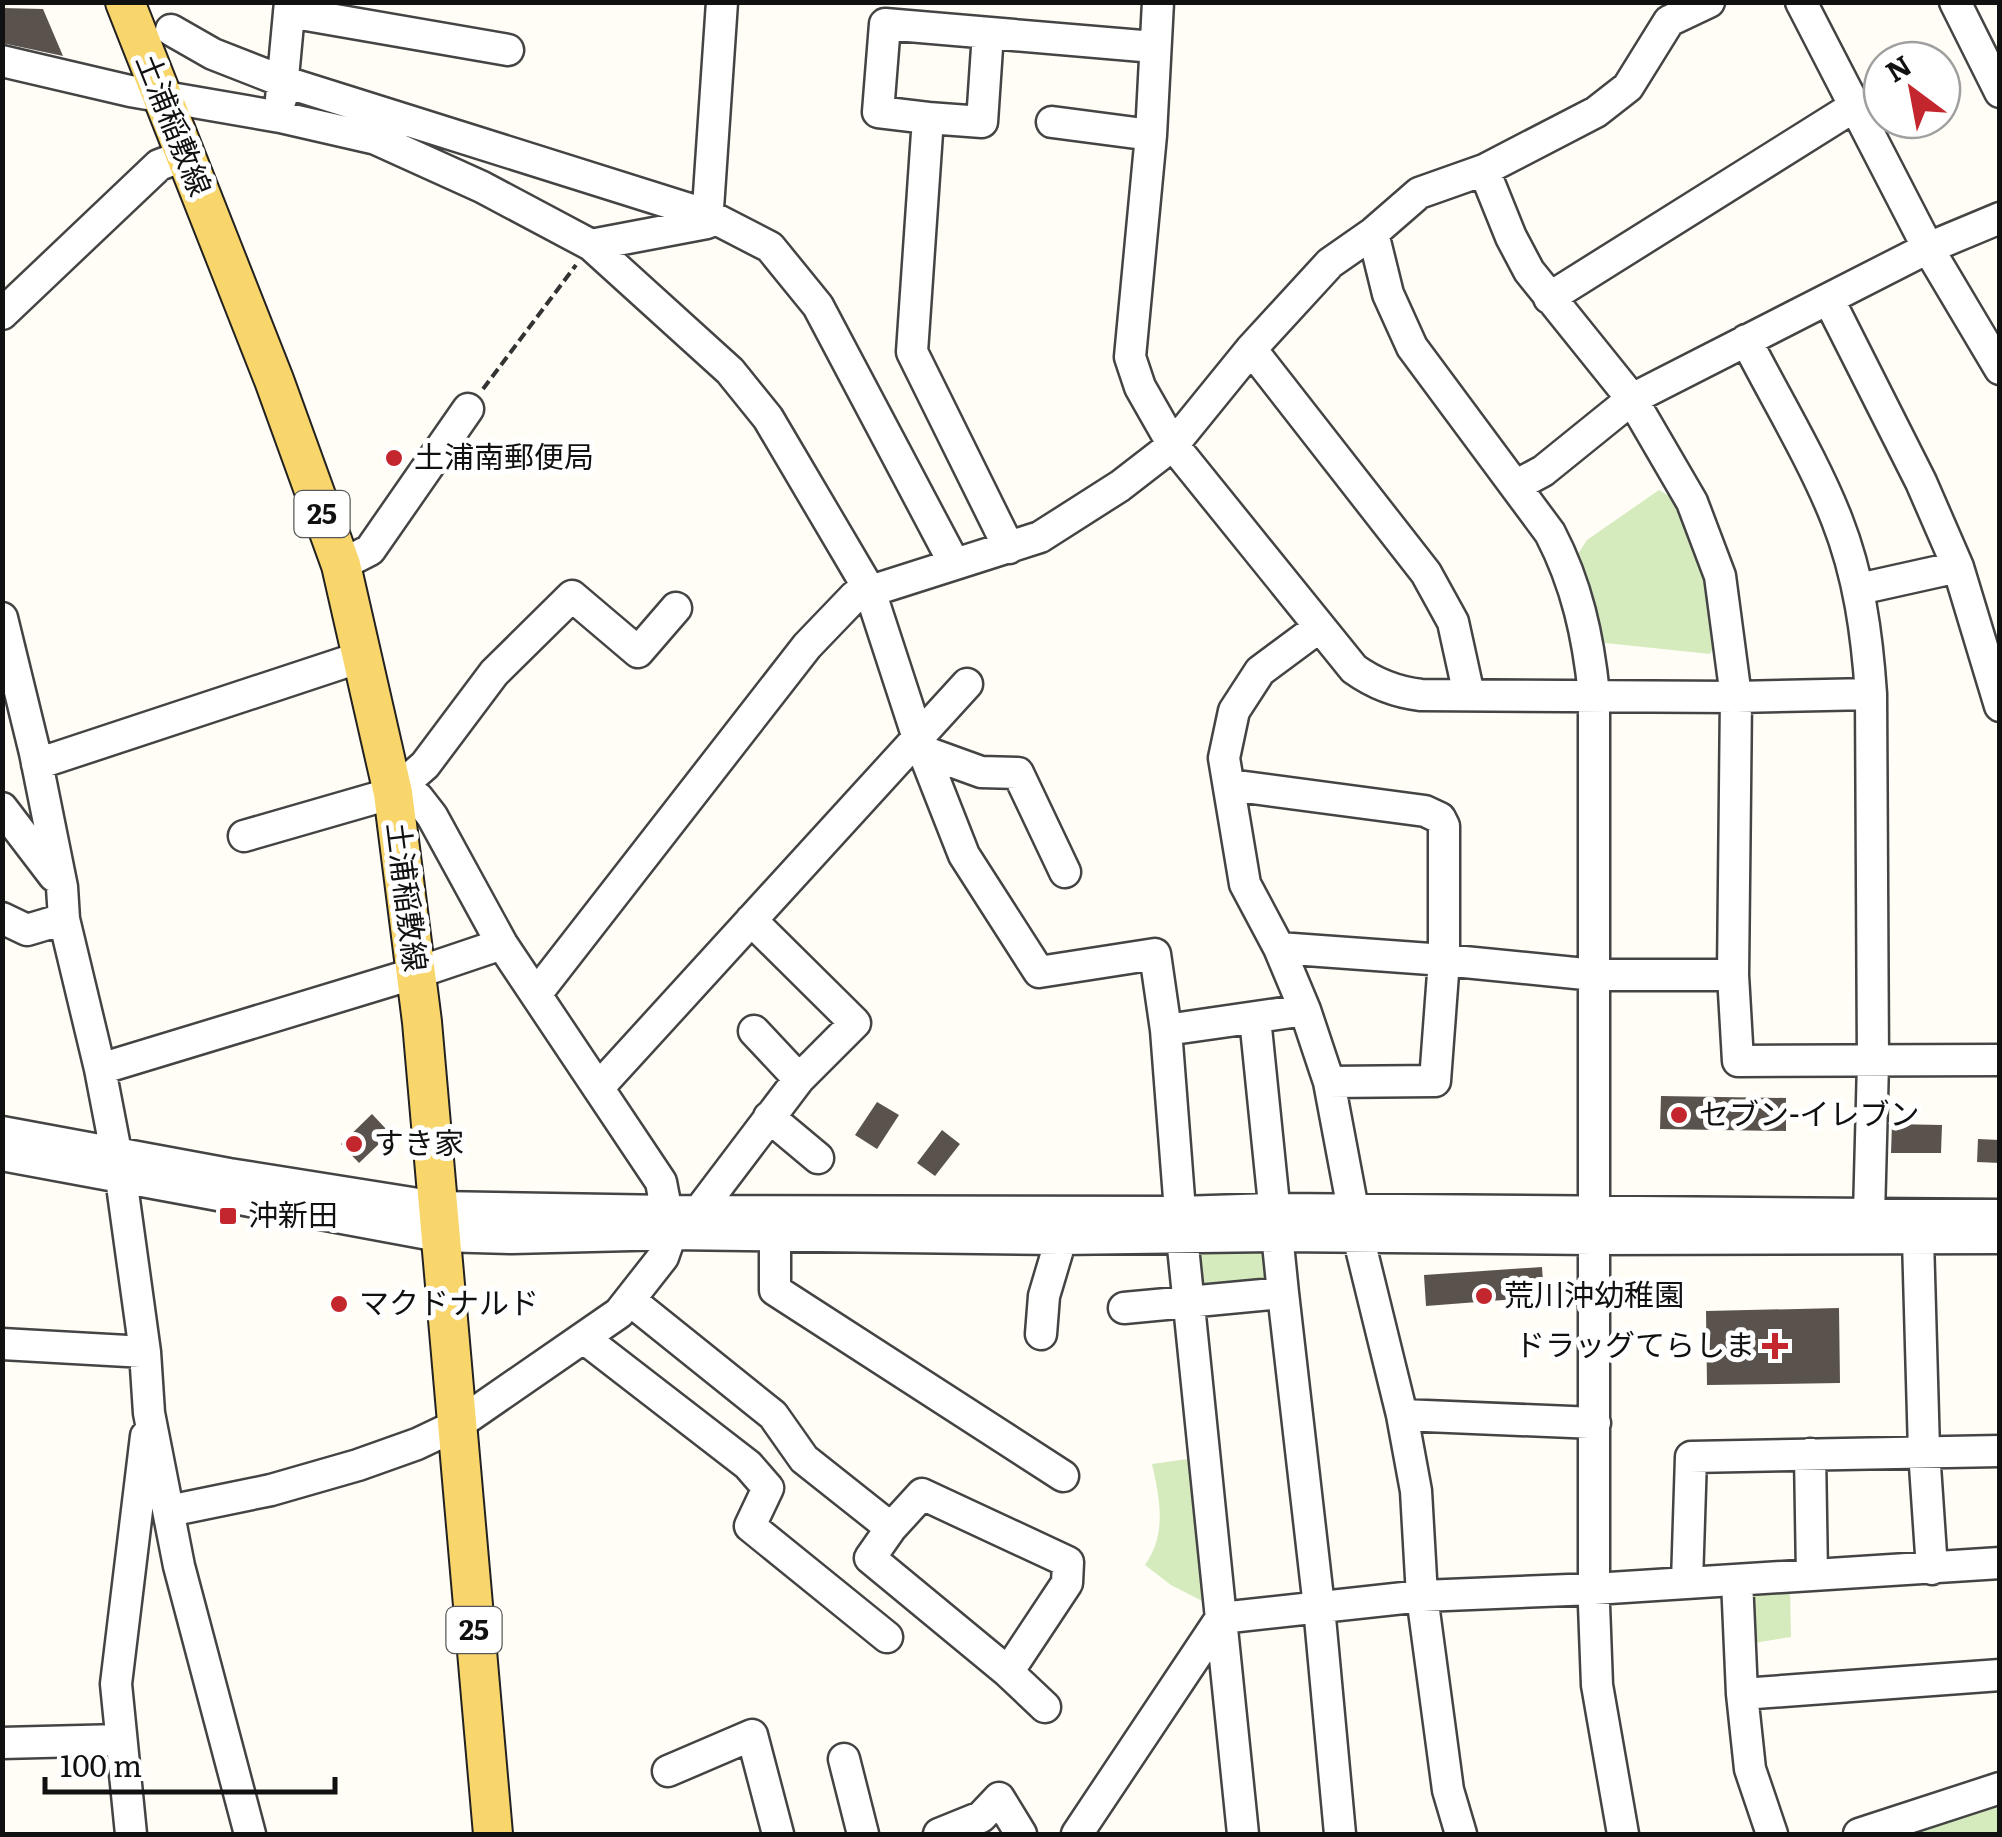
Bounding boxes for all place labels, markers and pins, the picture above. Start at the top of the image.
place label: 土浦南郵便局 [414,433,594,477]
marker: 土浦南郵便局 [383,447,405,469]
place label: セブン-イレブン [1699,1090,1920,1134]
marker: セブン-イレブン [1668,1104,1690,1126]
place label: すき家 [374,1119,464,1163]
marker: すき家 [343,1133,365,1155]
place label: 沖新田 [248,1191,338,1235]
marker: 沖新田 [217,1205,239,1227]
place label: 荒川沖幼稚園 [1504,1271,1684,1315]
place label: マクドナルド [359,1279,539,1323]
marker: 荒川沖幼稚園 [1473,1285,1495,1307]
marker: マクドナルド [328,1293,350,1315]
place label: ドラッグてらしま [1515,1321,1755,1365]
marker: ドラッグてらしま [1764,1335,1786,1357]

